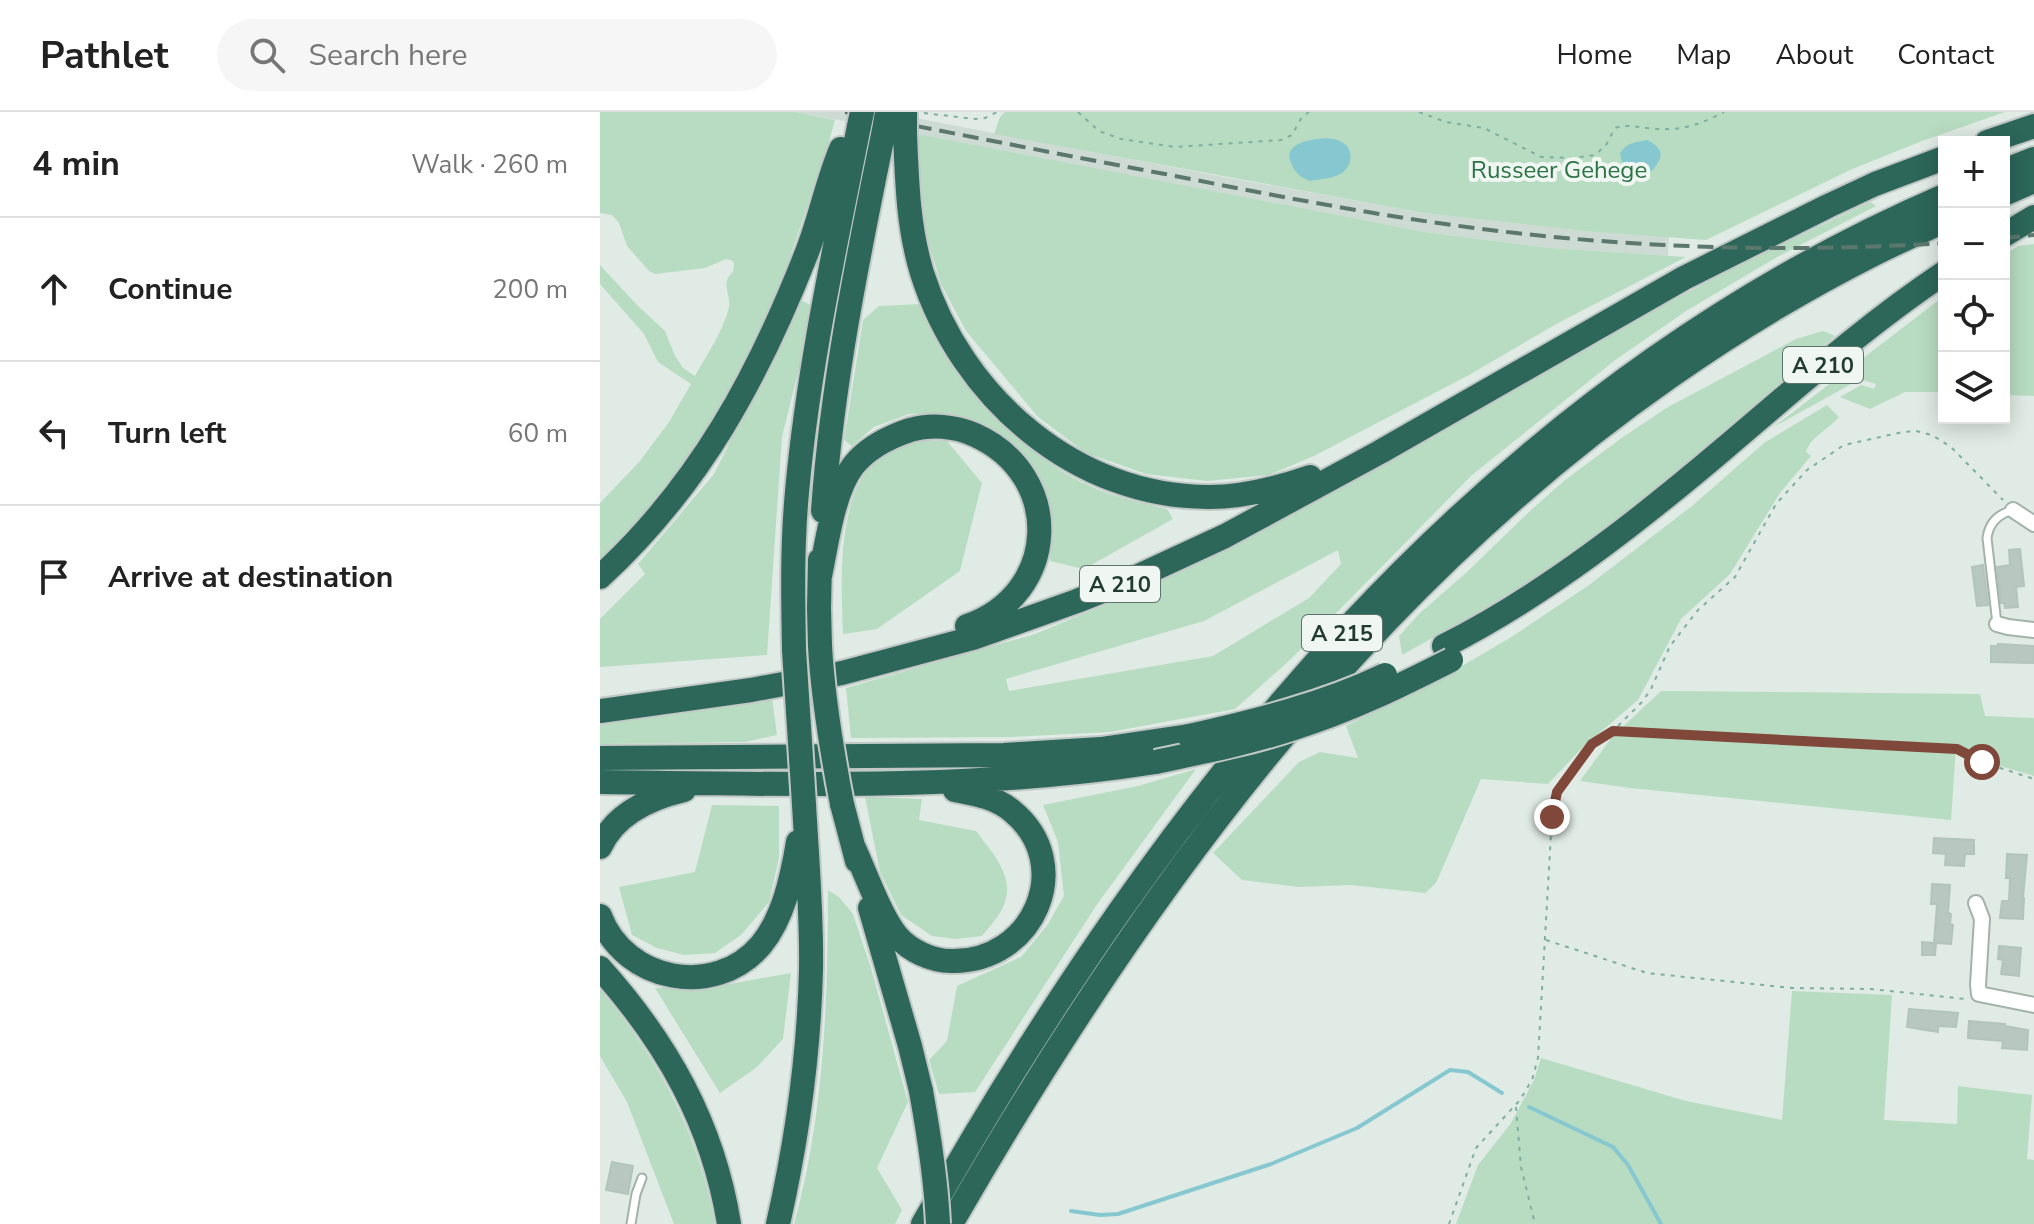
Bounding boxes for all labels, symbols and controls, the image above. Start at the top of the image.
search box [217,19,777,91]
text: Pathlet [40,30,169,81]
icon: search [245,33,289,77]
text: Search here [309,35,468,76]
text: Home [1557,36,1632,74]
text: Map [1676,36,1731,74]
text: About [1775,36,1853,74]
text: Contact [1897,36,1994,74]
map controls [1938,136,2010,424]
button: + [1938,136,2010,208]
text: 4 min [32,141,120,187]
text: Walk · 260 m [411,147,568,182]
park label: Russeer Gehege [1471,154,1647,186]
button: − [1938,208,2010,280]
icon: ahead [32,267,76,311]
text: Continue [108,269,233,310]
text: 200 m [492,272,568,307]
button: locate [1938,280,2010,352]
road number: A 210 [1783,347,1863,383]
button: layers [1938,352,2010,424]
icon: left [32,411,76,455]
text: Turn left [108,413,226,454]
text: 60 m [508,416,568,451]
icon: arrive [32,555,76,599]
text: Arrive at destination [108,557,393,598]
road number: A 210 [1080,566,1160,602]
road number: A 215 [1302,615,1382,651]
route start [1964,744,2000,780]
route end [1534,799,1570,835]

